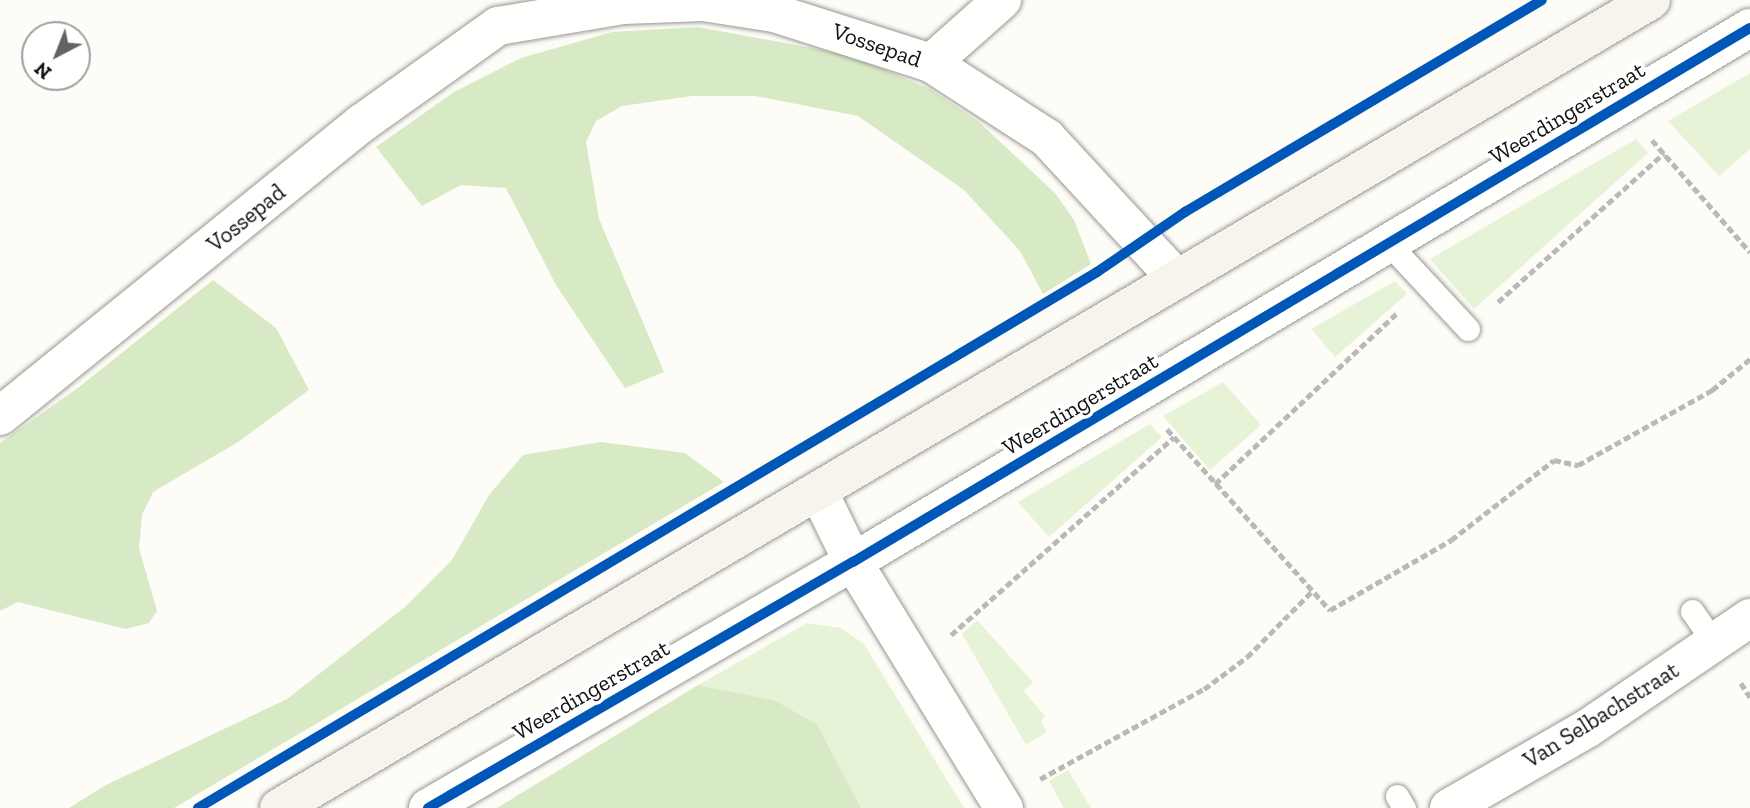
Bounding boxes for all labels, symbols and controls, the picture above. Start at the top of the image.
street label: Vossepad [829,17,925,73]
north arrow [21,21,91,91]
street label: Weerdingerstraat [1484,56,1650,170]
text: N [30,57,56,84]
street label: Vossepad [201,178,291,258]
street label: Weerdingerstraat [997,347,1163,461]
street label: Weerdingerstraat [508,634,674,746]
street label: Van Selbachstraat [1518,656,1684,774]

